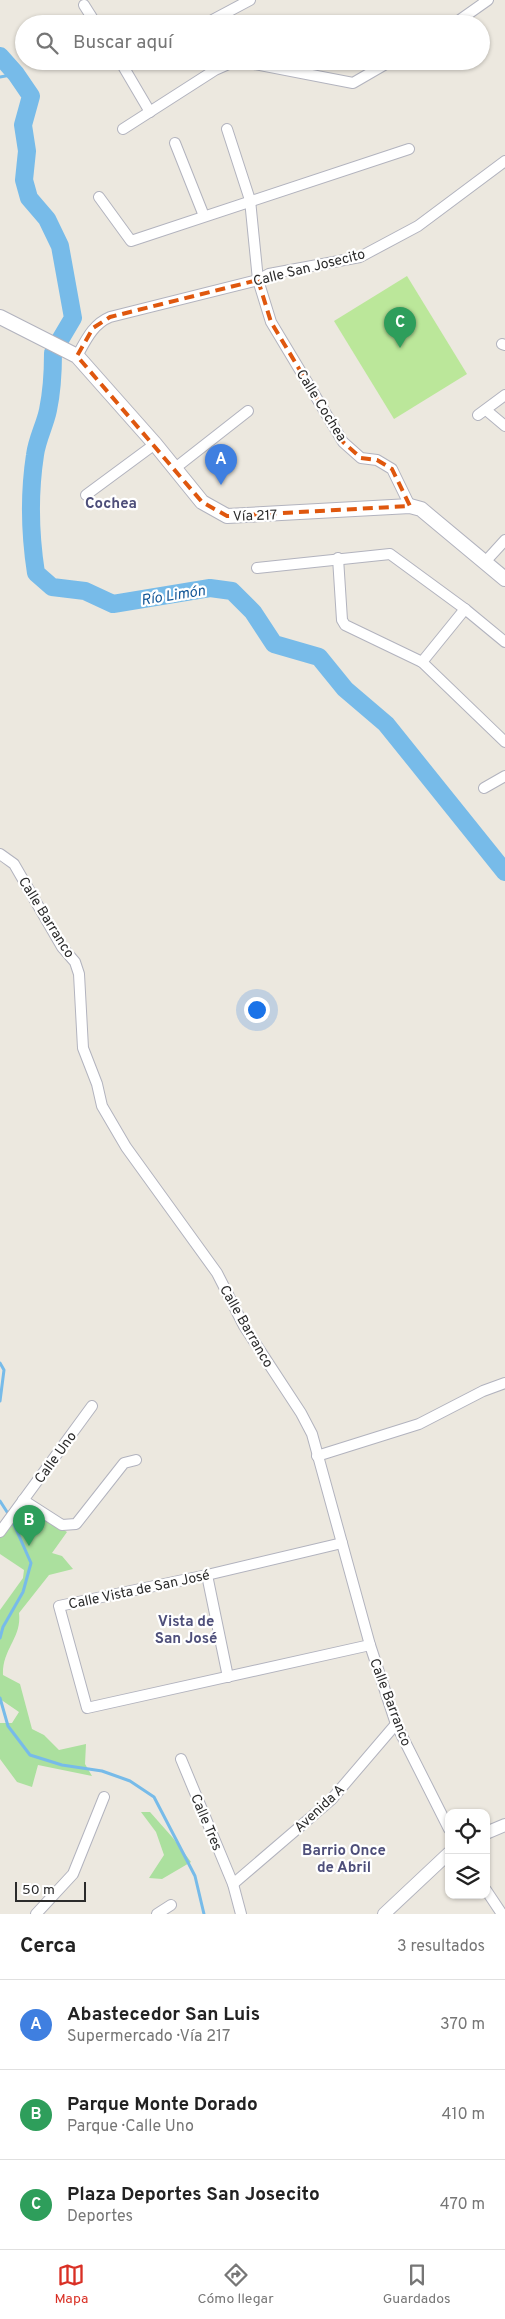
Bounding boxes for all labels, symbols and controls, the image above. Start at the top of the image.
search box [15,15,490,70]
icon: search [33,29,61,57]
text: Buscar aquí [73,31,173,55]
street label: Calle San Josecito [252,246,367,291]
pin: C [384,307,416,348]
street label: Calle Cochea [292,367,350,445]
pin: A [205,444,237,485]
district label: Cochea [85,495,137,514]
street label: Vía 217 [233,507,278,526]
water label: Río Limón [140,582,207,611]
street label: Calle Barranco [14,874,78,962]
your location [244,997,270,1023]
street label: Calle Barranco [215,1282,276,1371]
street label: Calle Uno [32,1428,81,1487]
pin: B [13,1505,45,1546]
street label: Calle Vista de San José [67,1567,212,1614]
district label: Vista de San José [155,1613,217,1649]
street label: Calle Barranco [365,1656,414,1749]
street label: Avenida A [291,1782,349,1837]
street label: Calle Tres [186,1792,225,1854]
map controls [445,1809,490,1899]
button: locate [445,1809,490,1854]
district label: Barrio Once de Abril [302,1842,386,1878]
button: layers [445,1854,490,1899]
scale bar [15,1879,86,1902]
text: 50 m [22,1882,55,1899]
text: Cerca [20,1933,76,1960]
text: 3 resultados [397,1937,485,1957]
text: Abastecedor San Luis [67,2003,260,2027]
text: A [30,2015,42,2035]
text: 370 m [440,2015,485,2035]
text: Supermercado · Vía 217 [67,2027,230,2047]
text: Parque Monte Dorado [67,2093,258,2117]
text: B [30,2105,42,2125]
text: 410 m [442,2105,485,2125]
text: Parque · Calle Uno [67,2117,194,2137]
text: Plaza Deportes San Josecito [67,2183,320,2207]
text: C [31,2195,41,2215]
text: 470 m [440,2195,485,2215]
text: Deportes [67,2207,133,2227]
tab: Mapa [55,2261,88,2308]
tab: Cómo llegar [197,2261,274,2308]
tab: Guardados [383,2261,450,2308]

